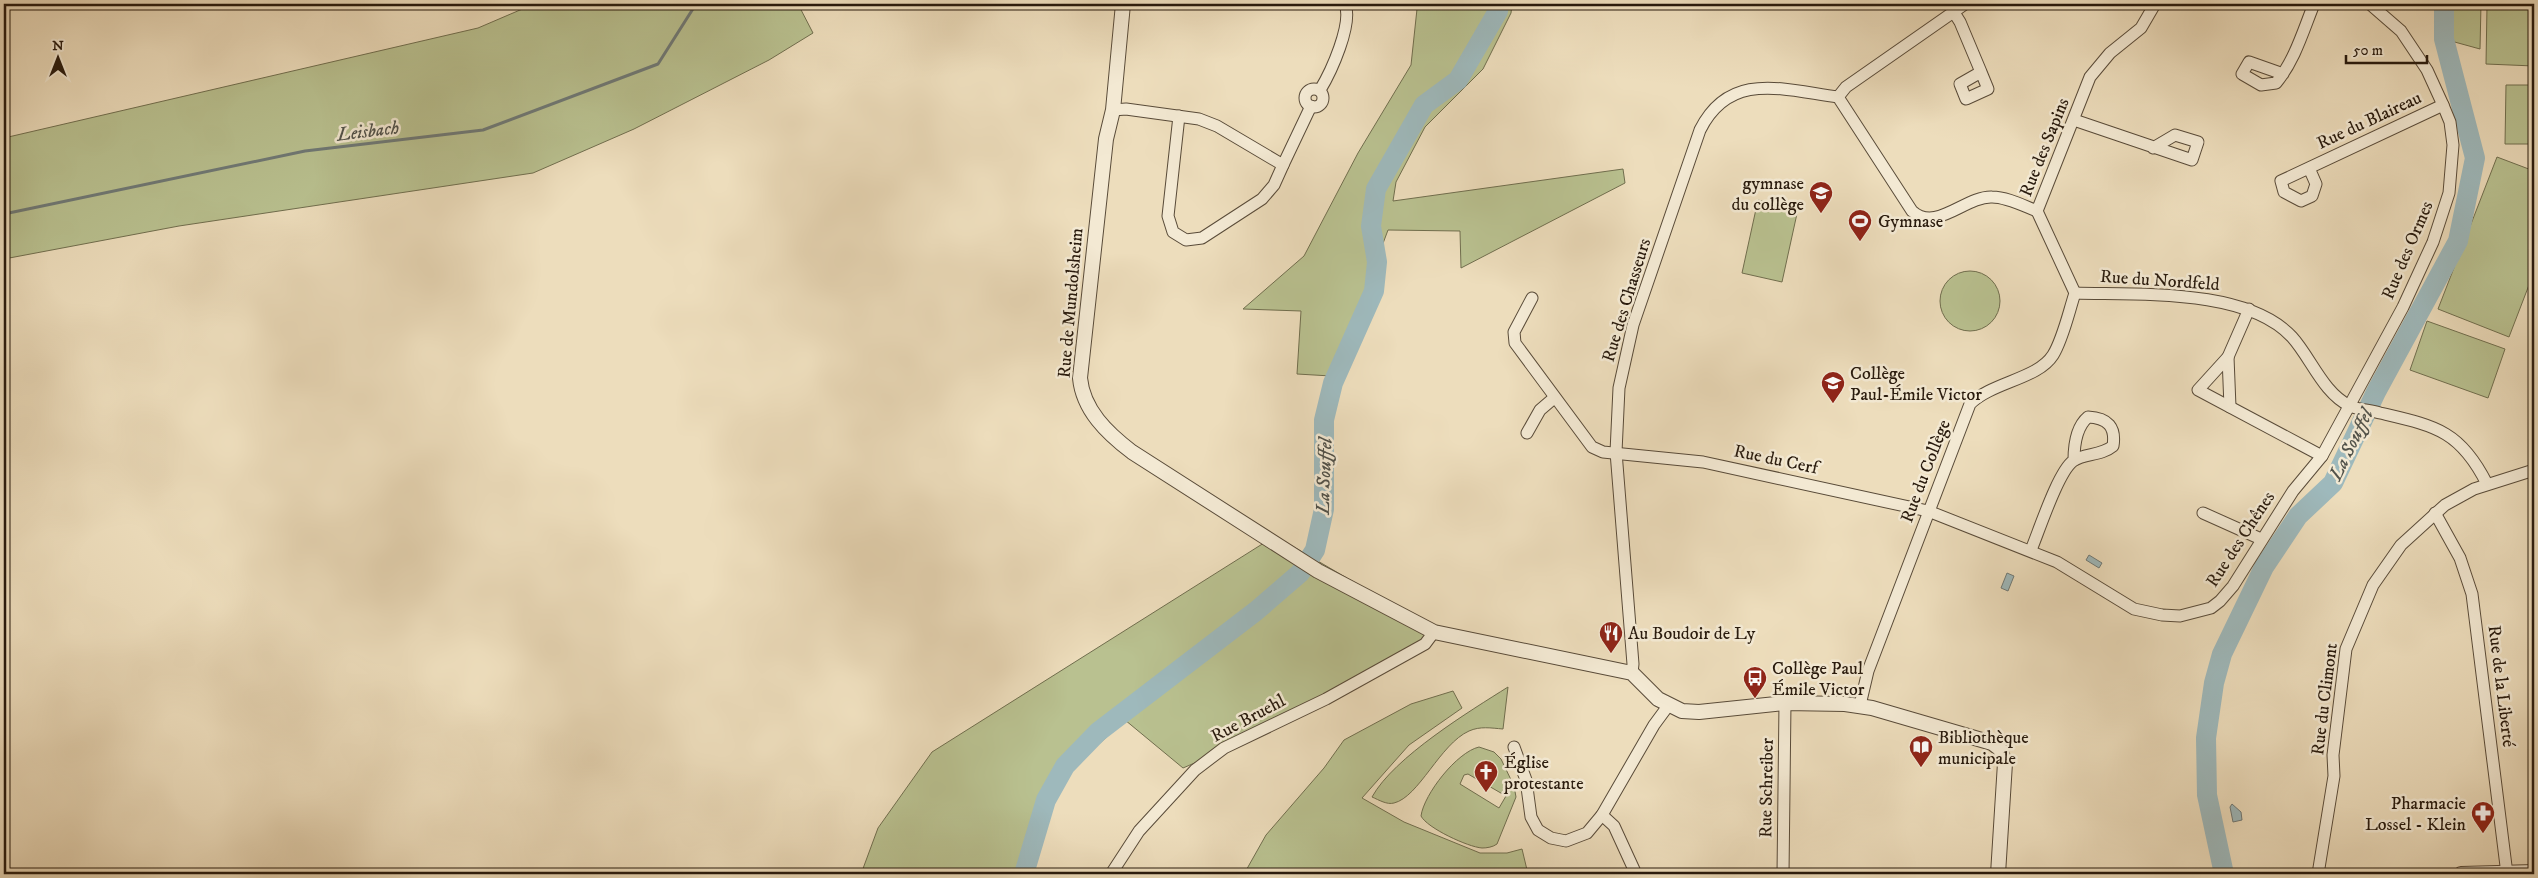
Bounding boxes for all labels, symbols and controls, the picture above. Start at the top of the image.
north arrow [32,32,82,82]
scale bar [2346,32,2427,64]
text: N [52,37,64,55]
text: 50 m [2353,41,2383,60]
street label: Rue du Blaireau [2314,87,2426,155]
street label: Rue des Sapins [2015,95,2075,200]
water label: Leisbach [335,116,401,147]
place label: gymnase du collège [1732,173,1804,216]
school or university icon: gymnase du collège [1808,180,1834,214]
street label: Rue des Ormes [2377,198,2438,303]
sports icon: Gymnase [1847,208,1873,242]
place label: Gymnase [1878,211,1943,233]
street label: Rue de Mundolsheim [1053,227,1089,379]
street label: Rue des Chasseurs [1598,236,1656,365]
street label: Rue du Nordfeld [2099,266,2220,296]
place label: Collège Paul-Émile Victor [1850,363,1982,406]
school or university icon: Collège Paul-Émile Victor [1820,370,1846,404]
water label: La Souffel [2324,403,2379,485]
street label: Rue du Collège [1896,417,1956,526]
water label: La Souffel [1312,435,1337,516]
street label: Rue du Cerf [1732,440,1823,480]
street label: Rue des Chênes [2202,487,2280,592]
restaurant icon: Au Boudoir de Ly [1598,620,1624,654]
place label: Au Boudoir de Ly [1628,623,1756,645]
street label: Rue de la Liberté [2483,624,2519,749]
street label: Rue du Climont [2307,642,2343,756]
place label: Collège Paul Émile Victor [1772,658,1865,701]
bus stop icon: Collège Paul Émile Victor [1742,665,1768,699]
street label: Rue Bruehl [1208,690,1290,748]
place label: Bibliothèque municipale [1938,727,2029,770]
library icon: Bibliothèque municipale [1908,734,1934,768]
street label: Rue Schreiber [1755,738,1779,838]
place label: Église protestante [1503,752,1584,795]
church icon: Église protestante [1473,759,1499,793]
place label: Pharmacie Lossel - Klein [2365,793,2467,836]
pharmacy icon: Pharmacie Lossel - Klein [2470,800,2496,834]

